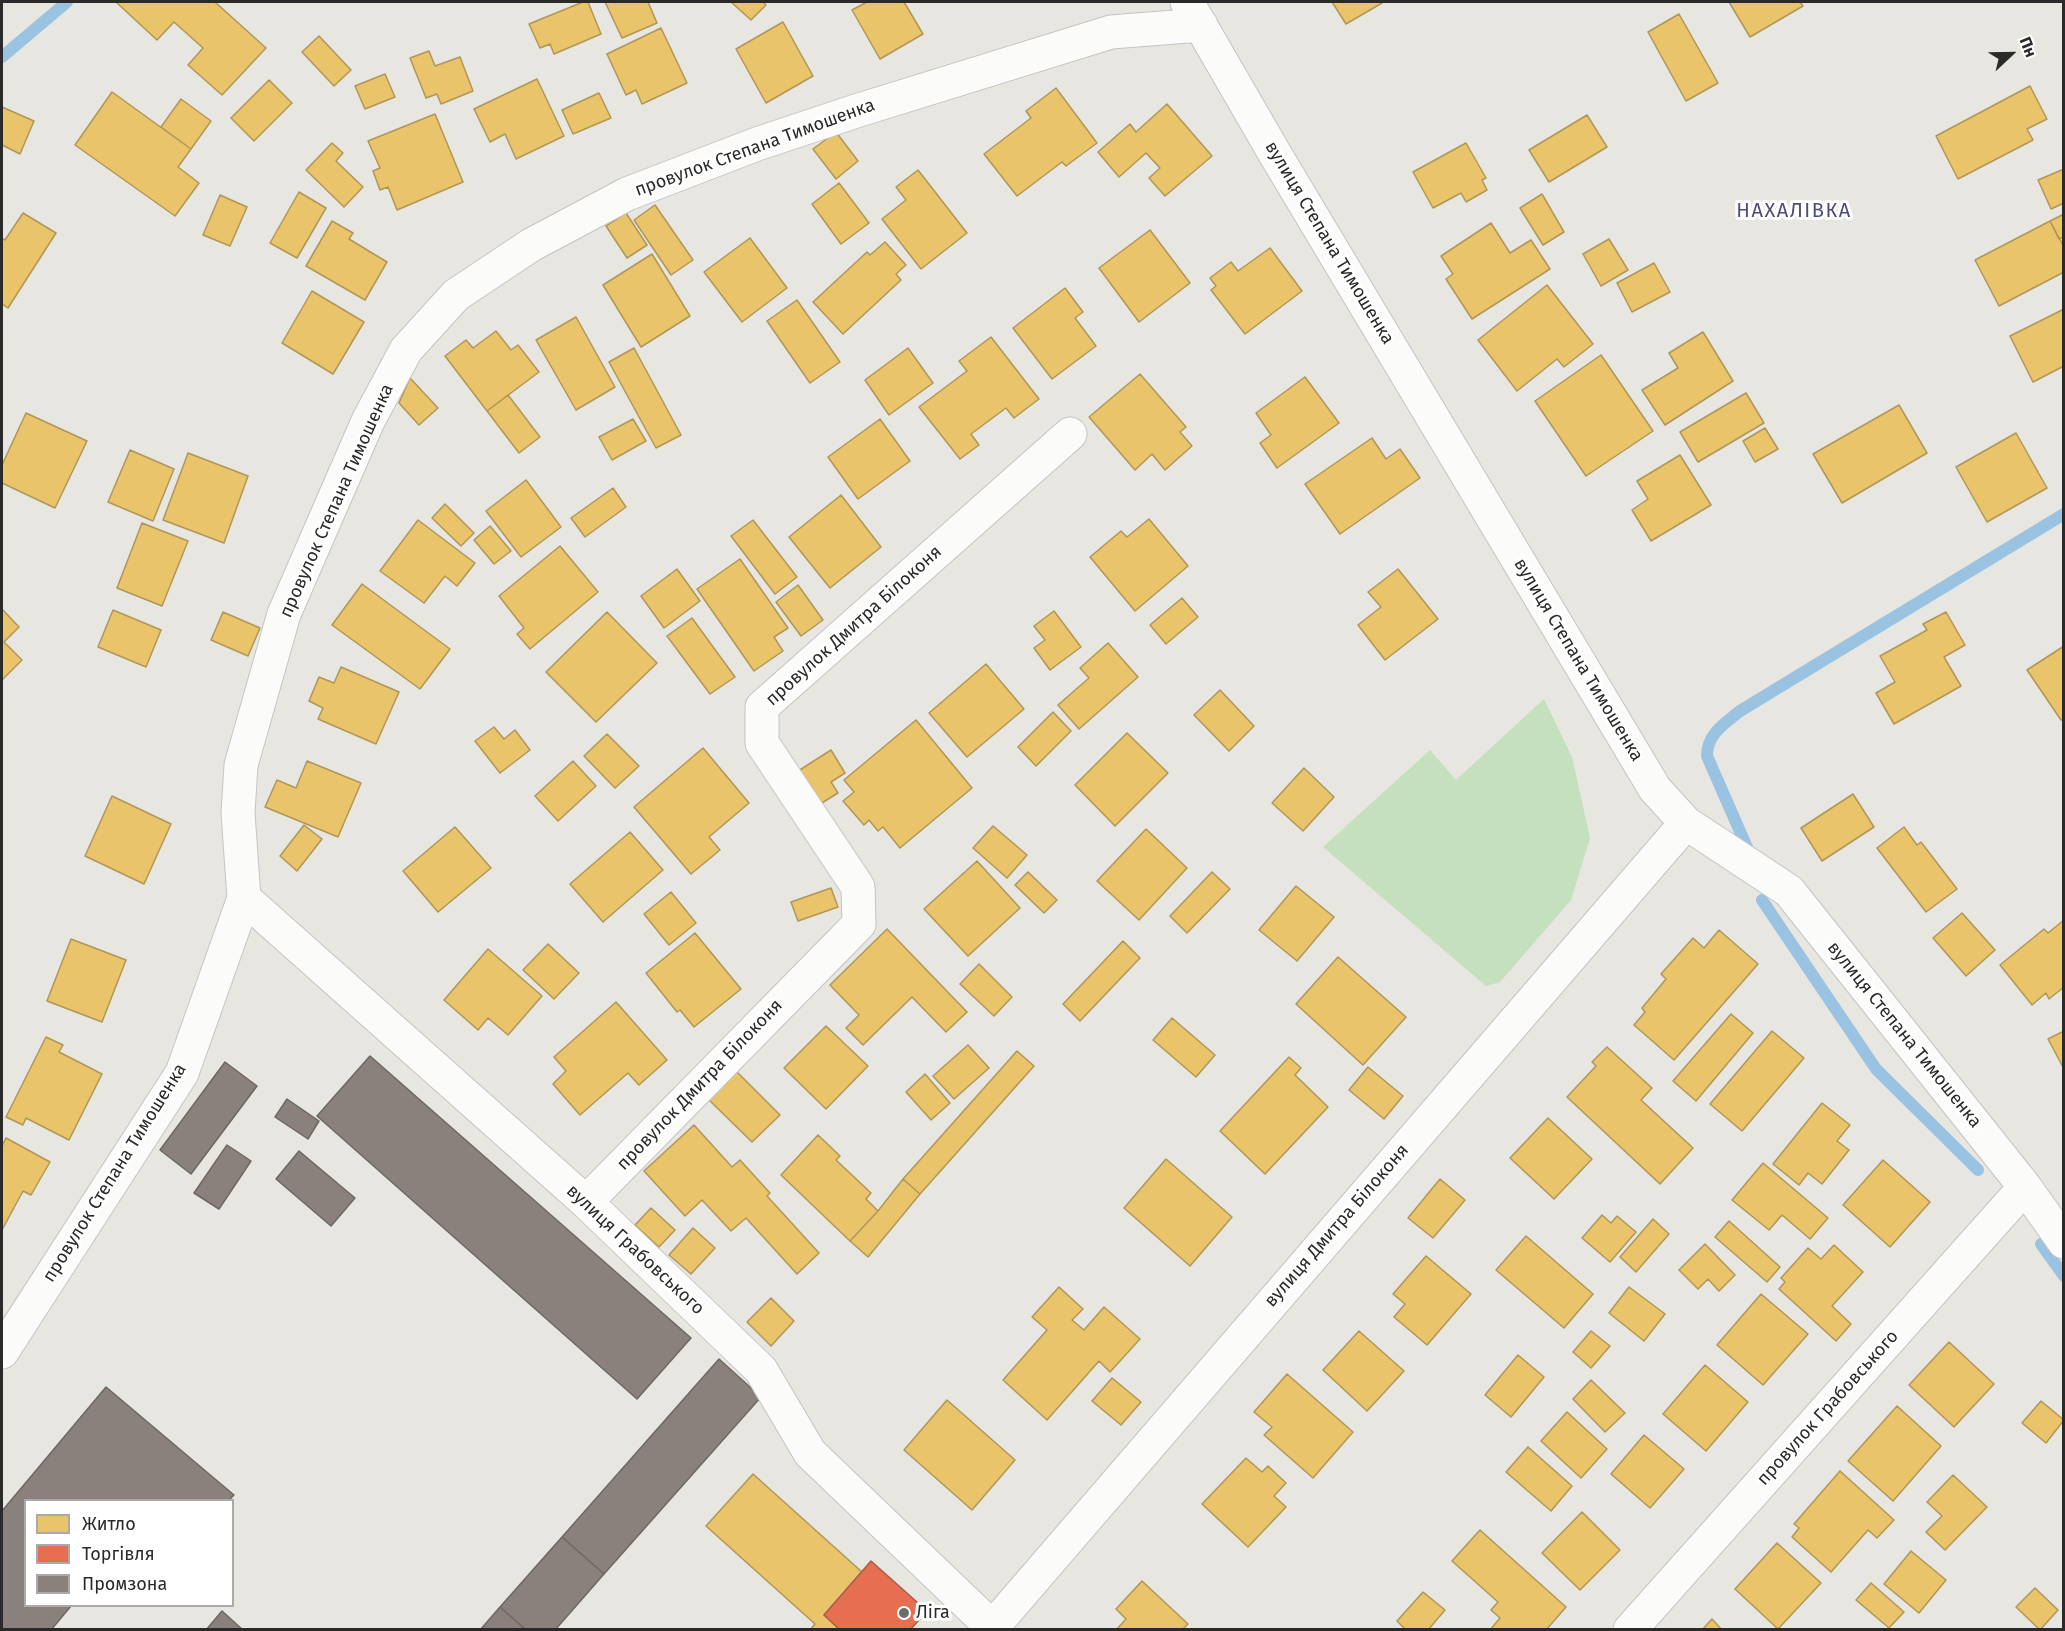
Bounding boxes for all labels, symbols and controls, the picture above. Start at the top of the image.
north arrow [1981,24,2041,84]
text: Пн [2016,34,2041,60]
street label: провулок Степана Тимошенка [632,94,878,202]
street label: вулиця Степана Тимошенка [1260,138,1398,348]
district label: НАХАЛІВКА [1736,199,1852,223]
street label: провулок Степана Тимошенка [276,381,398,621]
street label: провулок Дмитра Білоконя [762,541,946,711]
street label: вулиця Степана Тимошенка [1509,555,1647,765]
street label: вулиця Степана Тимошенка [1822,938,1986,1132]
street label: провулок Дмитра Білоконя [613,995,787,1175]
street label: провулок Степана Тимошенка [39,1060,191,1286]
street label: вулиця Дмитра Білоконя [1260,1140,1414,1312]
street label: вулиця Грабовського [562,1180,708,1320]
street label: провулок Грабовського [1753,1326,1903,1490]
legend [24,1499,234,1607]
text: Житло [82,1513,136,1535]
text: Торгівля [82,1543,155,1565]
text: Промзона [82,1573,167,1595]
place label: Ліга [916,1602,950,1624]
marker: Ліга [897,1606,911,1620]

